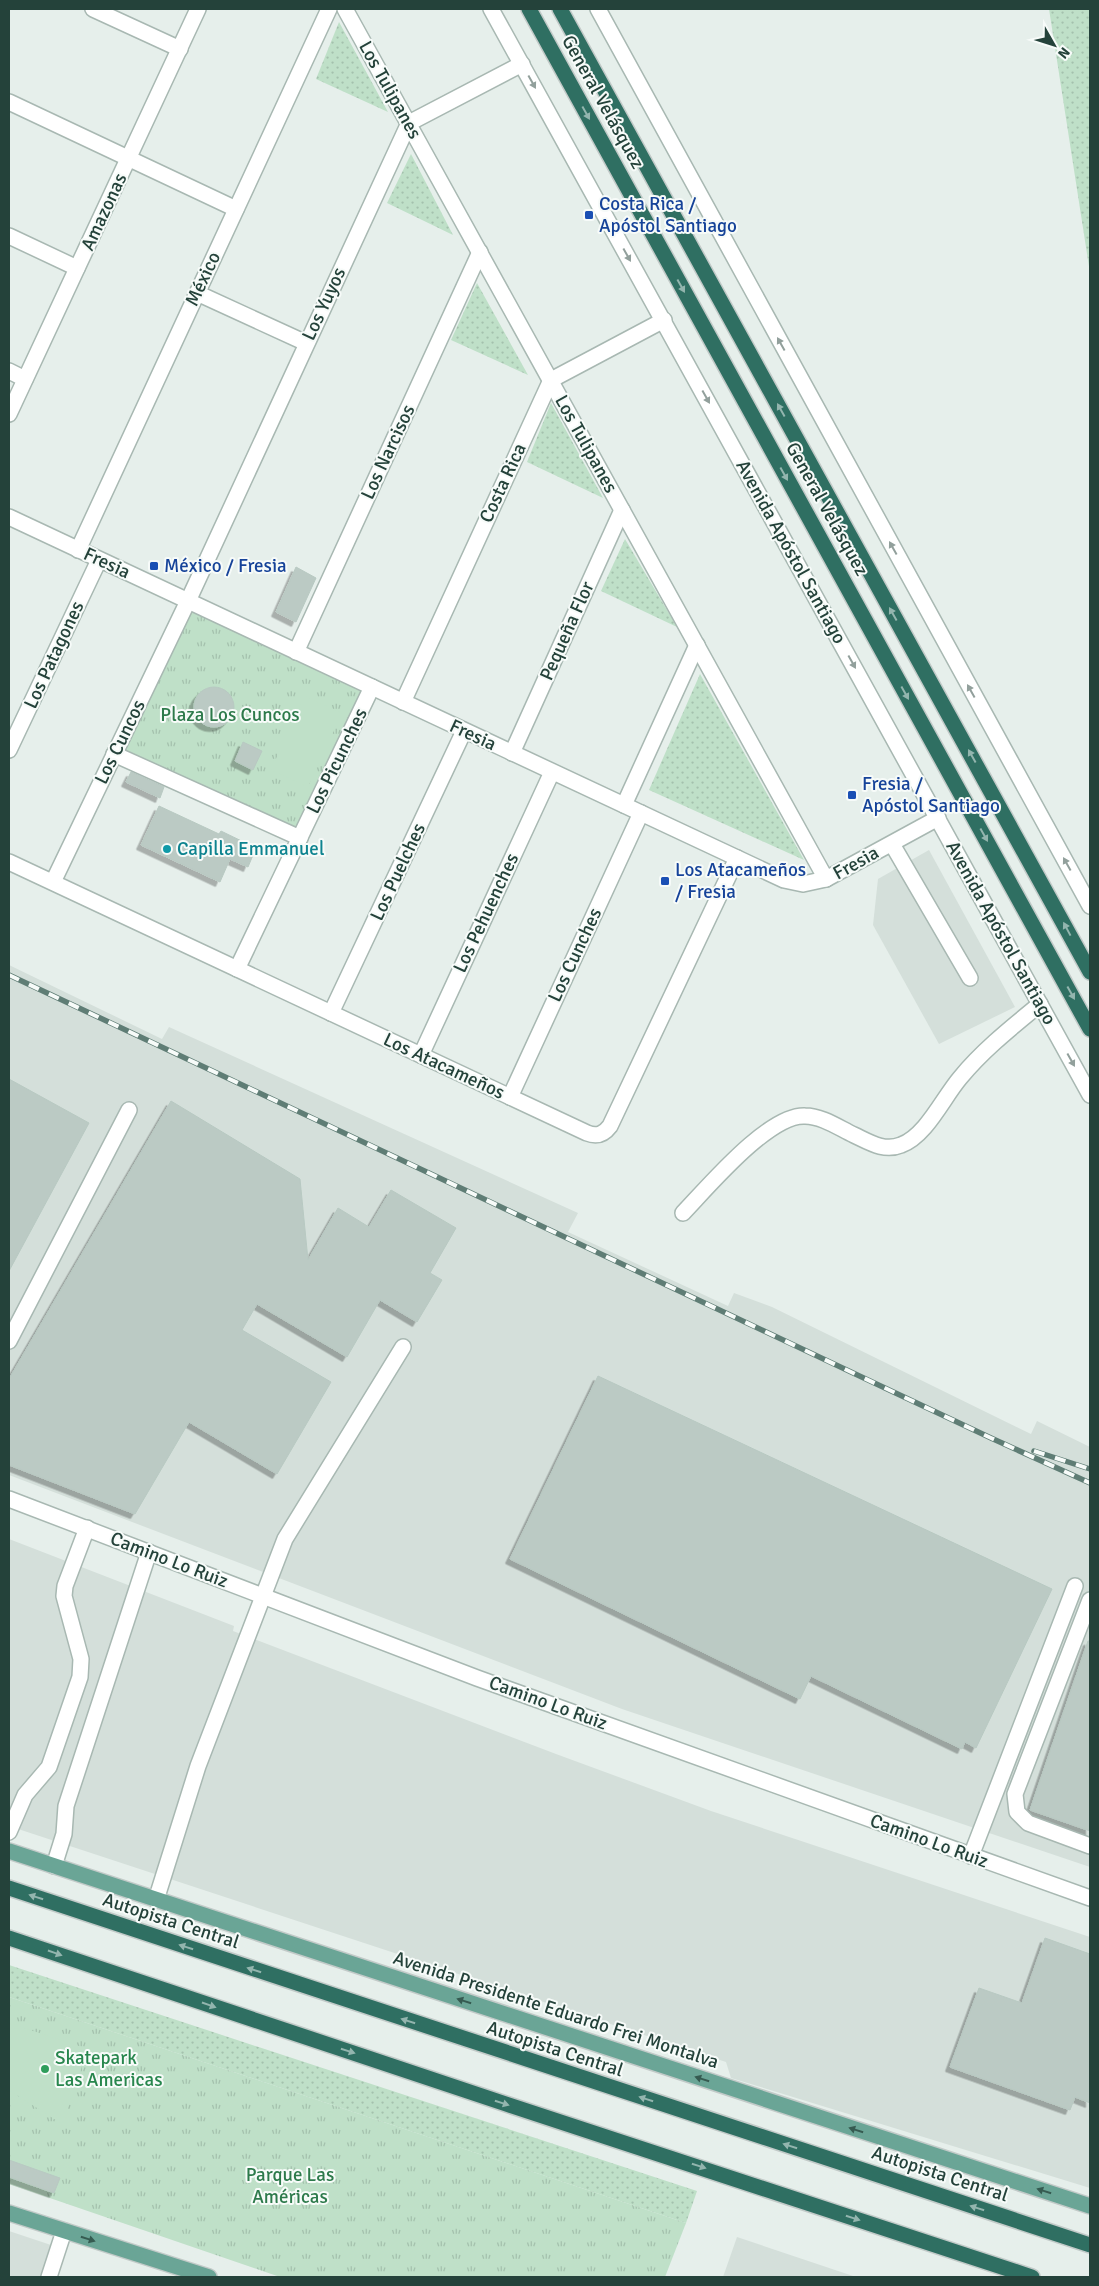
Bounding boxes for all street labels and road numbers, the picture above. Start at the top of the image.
street label: General Velásquez [556,31,650,173]
street label: Los Tulipanes [353,37,427,143]
street label: Amazonas [76,169,132,255]
street label: México [180,248,226,310]
street label: Los Yuyos [297,264,351,344]
street label: Los Tulipanes [549,391,623,497]
street label: Los Narcisos [356,401,420,503]
street label: General Velásquez [780,438,874,580]
street label: Costa Rica [474,439,532,527]
street label: Avenida Apóstol Santiago [730,456,852,648]
street label: Fresia [80,542,134,584]
street label: Pequeña Flor [534,578,600,684]
street label: Los Patagones [19,597,89,713]
street label: Los Cuncos [89,696,151,788]
street label: Los Picunches [301,704,373,818]
street label: Fresia [446,714,500,756]
street label: Los Puelches [365,819,431,925]
street label: Avenida Apóstol Santiago [940,837,1062,1029]
street label: Fresia [829,841,883,885]
street label: Los Pehuenches [448,849,524,977]
street label: Los Cunches [543,904,607,1006]
street label: Los Atacameños [380,1027,508,1105]
street label: Camino Lo Ruiz [107,1527,231,1593]
street label: Camino Lo Ruiz [486,1670,610,1736]
street label: Camino Lo Ruiz [867,1808,991,1874]
street label: Autopista Central [100,1888,242,1954]
street label: Avenida Presidente Eduardo Frei Montalva [390,1946,722,2074]
street label: Autopista Central [484,2016,626,2082]
street label: Autopista Central [869,2141,1011,2207]

